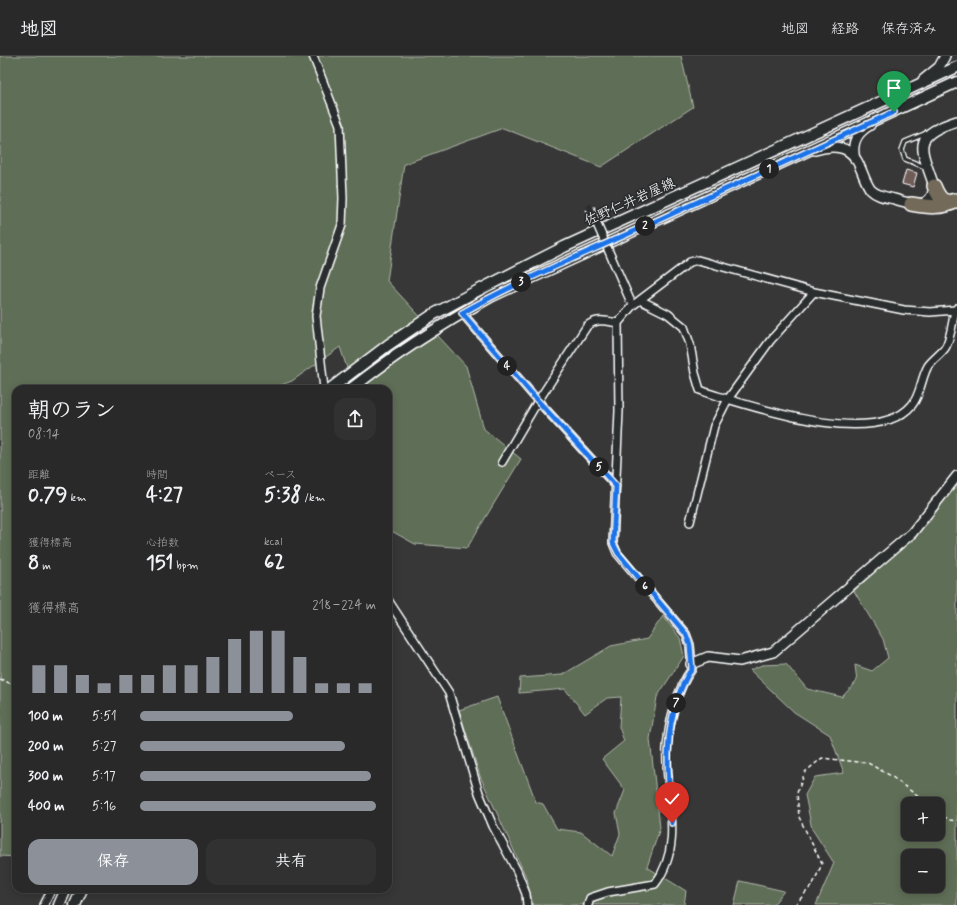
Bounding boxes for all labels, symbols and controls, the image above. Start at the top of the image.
text: 地図 [20,17,58,42]
text: 地図 [781,20,809,38]
text: 経路 [831,20,859,38]
text: 保存済み [881,20,937,38]
pin [877,71,911,112]
icon: arrive [883,77,905,99]
pin: 1 [759,159,779,179]
text: 1 [767,162,771,176]
street label: 佐野仁井岩屋線 [582,174,678,230]
pin: 2 [635,216,655,236]
text: 2 [642,219,648,233]
pin: 3 [511,272,531,292]
text: 3 [519,275,523,289]
pin: 4 [497,356,517,376]
text: 4 [504,359,510,373]
text: 朝のラン [28,397,116,425]
button: share [334,398,376,440]
text: 08:14 [28,426,60,443]
pin: 5 [589,457,609,477]
text: 5 [596,460,602,474]
text: 距離 [28,468,50,482]
text: 時間 [146,468,168,482]
text: ペース [264,468,296,482]
text: 0.79 [28,482,67,509]
text: 4:27 [146,482,183,509]
text: 5:38 [264,482,301,509]
text: km [67,491,86,505]
text: /km [301,491,325,505]
text: kcal [264,535,282,549]
text: 獲得標高 [28,536,72,550]
text: 心拍数 [146,536,179,550]
text: 62 [264,549,285,576]
text: 8 [28,550,39,577]
text: 151 [146,550,173,577]
text: m [39,559,51,573]
text: bpm [173,559,199,573]
pin: 6 [635,576,655,596]
text: 6 [642,579,648,593]
text: 218–224 m [312,597,376,614]
text: 獲得標高 [28,600,80,617]
pin: 7 [666,693,686,713]
text: 7 [673,696,679,710]
text: 100 m [28,708,63,725]
text: 5:51 [92,708,117,725]
text: 200 m [28,738,63,755]
text: 5:27 [92,738,116,755]
text: 300 m [28,768,63,785]
text: 5:17 [92,768,116,785]
pin [655,782,689,823]
icon: check [661,788,683,810]
map controls [901,797,945,893]
button: + [901,797,945,841]
text: 400 m [28,798,65,815]
text: 5:16 [92,798,116,815]
button: 保存 [28,839,198,885]
button: 共有 [206,839,376,885]
button: − [901,849,945,893]

